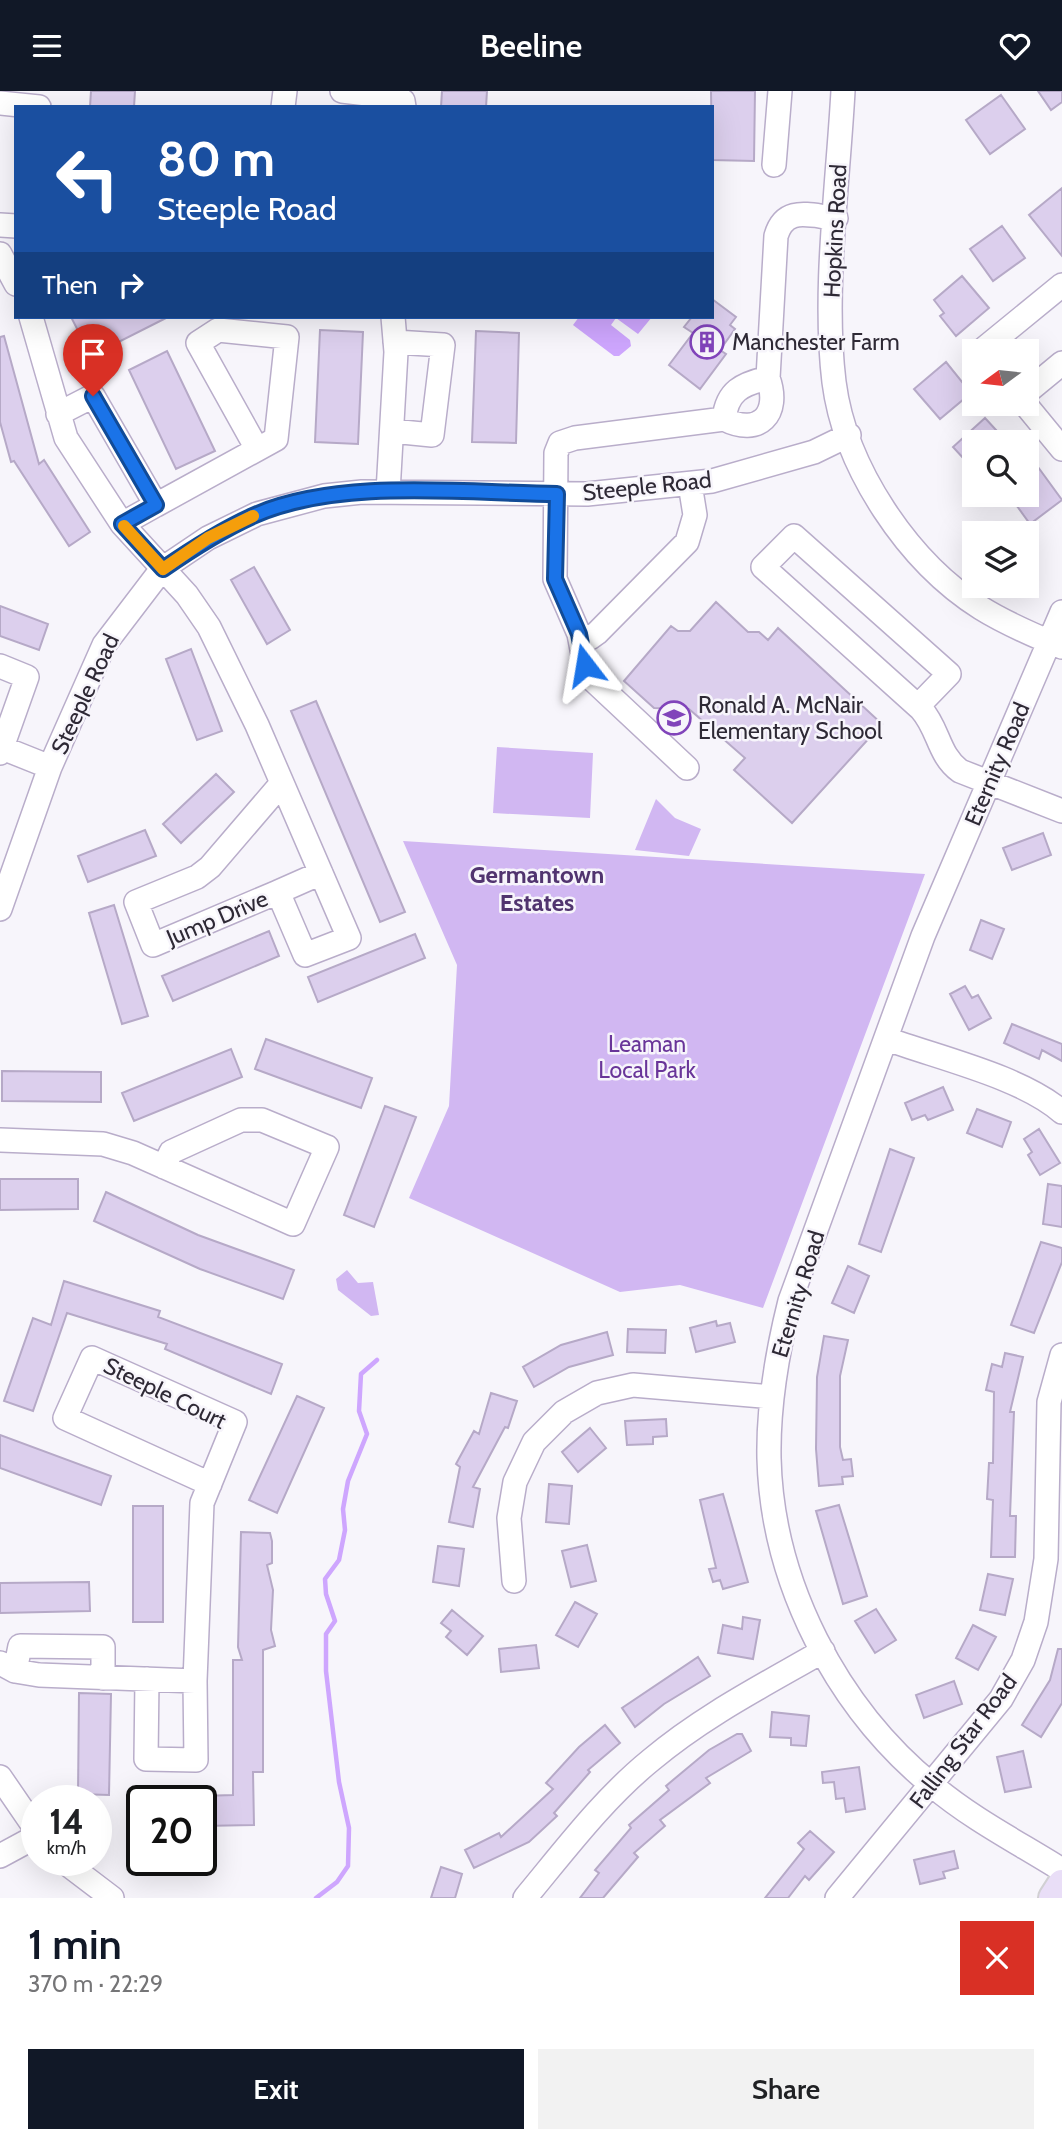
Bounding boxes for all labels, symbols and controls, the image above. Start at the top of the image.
text: Beeline [480,26,582,65]
icon: menu [28,27,66,65]
icon: heart [996,27,1034,65]
text: 80 m [157,129,275,188]
icon: left [42,133,133,224]
street label: Hopkins Road [818,163,852,299]
text: Steeple Road [157,189,337,228]
icon: right [112,266,150,304]
text: Then [42,269,98,301]
building icon: Manchester Farm [688,323,726,361]
pin [63,324,123,396]
place label: Manchester Farm [732,328,900,356]
icon: arrive [74,335,112,373]
north arrow [962,339,1040,417]
map controls [962,339,1039,598]
button: search [962,430,1039,507]
street label: Steeple Road [581,465,713,507]
button: layers [962,521,1039,598]
position arrow [548,628,622,702]
street label: Steeple Road [45,630,125,758]
place label: Ronald A. McNair Elementary School [698,691,883,745]
street label: Eternity Road [958,698,1036,830]
school or university icon: Ronald A. McNair Elementary School [655,699,693,737]
district label: Germantown Estates [470,860,604,917]
street label: Jump Drive [161,884,272,952]
park label: Leaman Local Park [598,1030,696,1084]
street label: Eternity Road [765,1227,831,1361]
street label: Steeple Court [99,1351,231,1435]
street label: Falling Star Road [903,1668,1023,1814]
speed limit sign: 20 [126,1785,217,1876]
text: 14 [49,1800,84,1843]
text: km/h [47,1837,86,1859]
text: 1 min [28,1918,122,1970]
button: close [960,1921,1034,1995]
text: 370 m · 22:29 [28,1970,163,1998]
button: Exit [28,2049,524,2129]
button: Share [538,2049,1034,2129]

